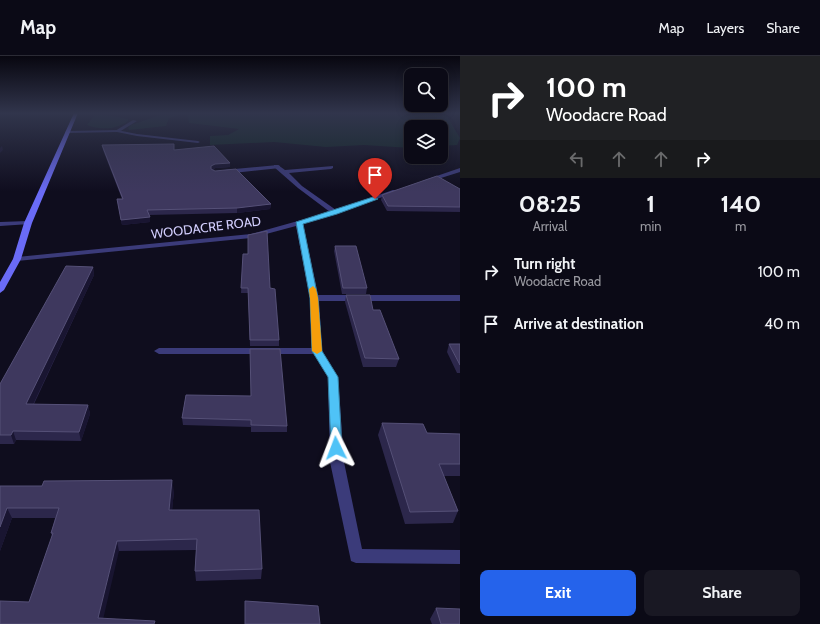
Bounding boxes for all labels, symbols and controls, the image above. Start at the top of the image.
text: Map [20,16,56,39]
text: Map [659,19,684,37]
text: Layers [706,19,744,37]
text: Share [766,19,800,37]
map controls [404,68,448,164]
button: search [404,68,448,112]
text: 100 m [546,70,627,104]
icon: right [480,72,532,124]
text: Woodacre Road [546,104,667,126]
button: layers [404,120,448,164]
icon: left [566,148,588,170]
icon: ahead [608,148,630,170]
icon: ahead [650,148,672,170]
icon: right [692,148,714,170]
pin [358,158,392,199]
icon: arrive [364,164,386,186]
text: 08:25 [519,189,581,218]
text: 1 [646,189,655,218]
text: 140 [720,189,761,218]
street label: WOODACRE ROAD [150,212,262,242]
text: Arrival [533,218,567,234]
text: min [640,218,662,234]
text: m [735,218,746,234]
text: Turn right [514,255,575,273]
icon: right [480,261,502,283]
text: 100 m [758,263,800,281]
text: Woodacre Road [514,273,601,289]
icon: arrive [480,313,502,335]
text: Arrive at destination [514,315,644,333]
text: 40 m [764,315,800,333]
position arrow [315,427,357,469]
button: Exit [480,570,636,616]
button: Share [644,570,800,616]

